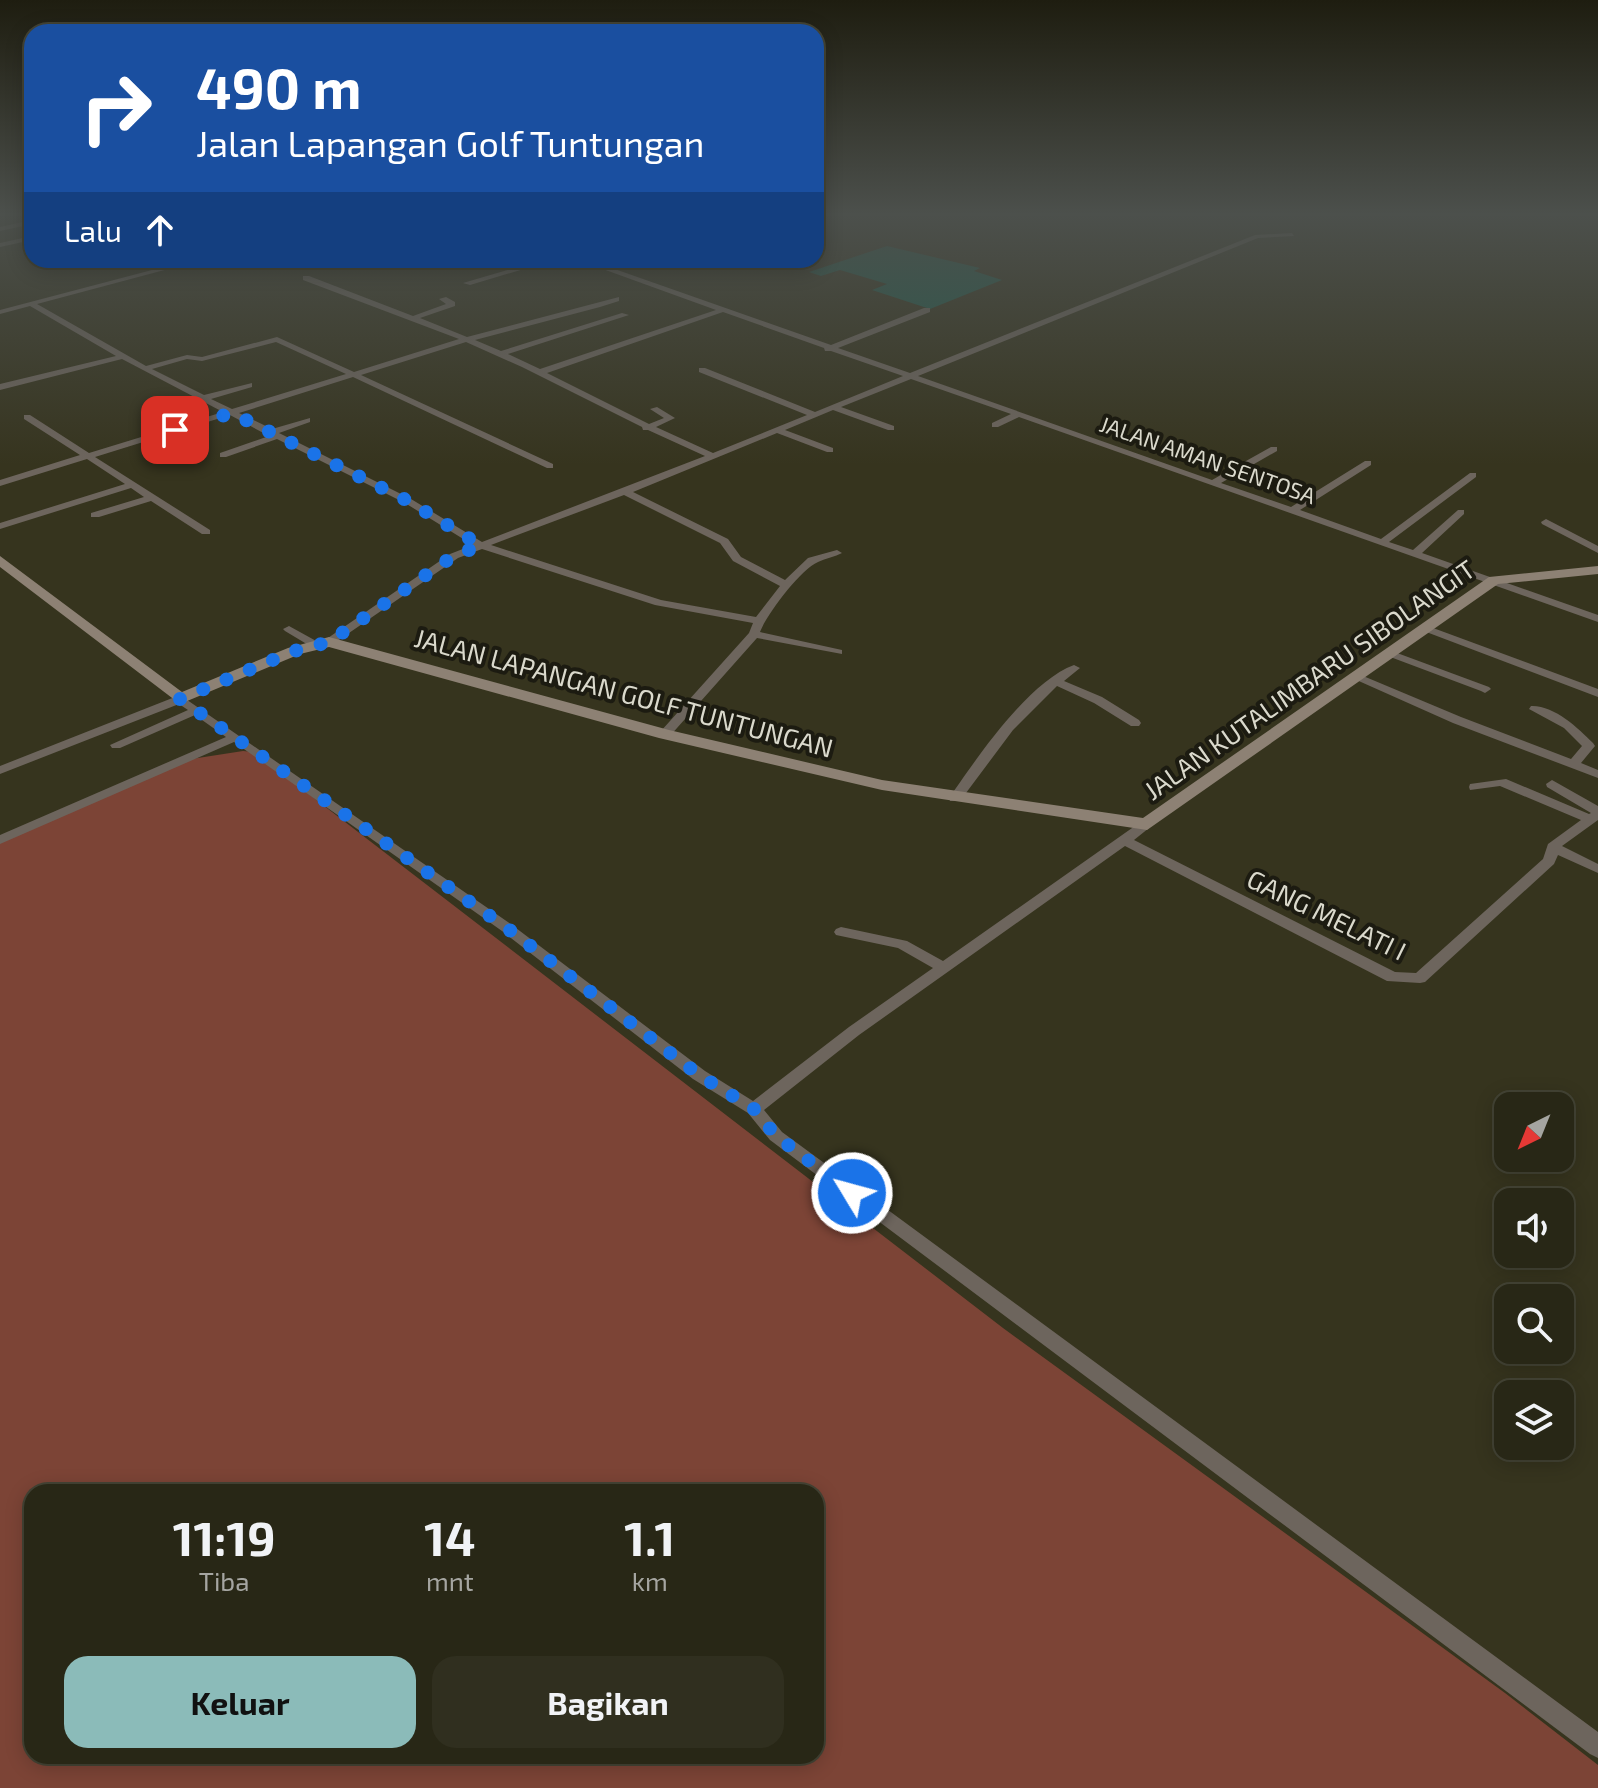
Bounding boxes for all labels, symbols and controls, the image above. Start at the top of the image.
text: 490 m [196,53,361,120]
icon: right [64,56,168,160]
text: Jalan Lapangan Golf Tuntungan [196,121,705,164]
icon: ahead [138,208,182,252]
text: Lalu [64,212,122,248]
pin [141,396,209,464]
icon: arrive [153,408,197,452]
street label: JALAN AMAN SENTOSA [1097,410,1320,508]
street label: JALAN KUTALIMBARU SIBOLANGIT [1138,553,1480,805]
street label: JALAN LAPANGAN GOLF TUNTUNGAN [411,621,837,763]
street label: GANG MELATI I [1243,862,1411,966]
north arrow [1494,1092,1574,1172]
map controls [1494,1092,1574,1460]
position arrow [810,1151,894,1235]
button: sound [1494,1188,1574,1268]
button: search [1494,1284,1574,1364]
button: layers [1494,1380,1574,1460]
text: 11:19 [173,1508,276,1566]
text: 14 [424,1508,476,1566]
text: 1.1 [624,1508,675,1566]
text: Tiba [199,1565,249,1596]
text: mnt [426,1565,474,1596]
text: km [632,1565,668,1596]
button: Keluar [64,1656,416,1748]
button: Bagikan [432,1656,784,1748]

